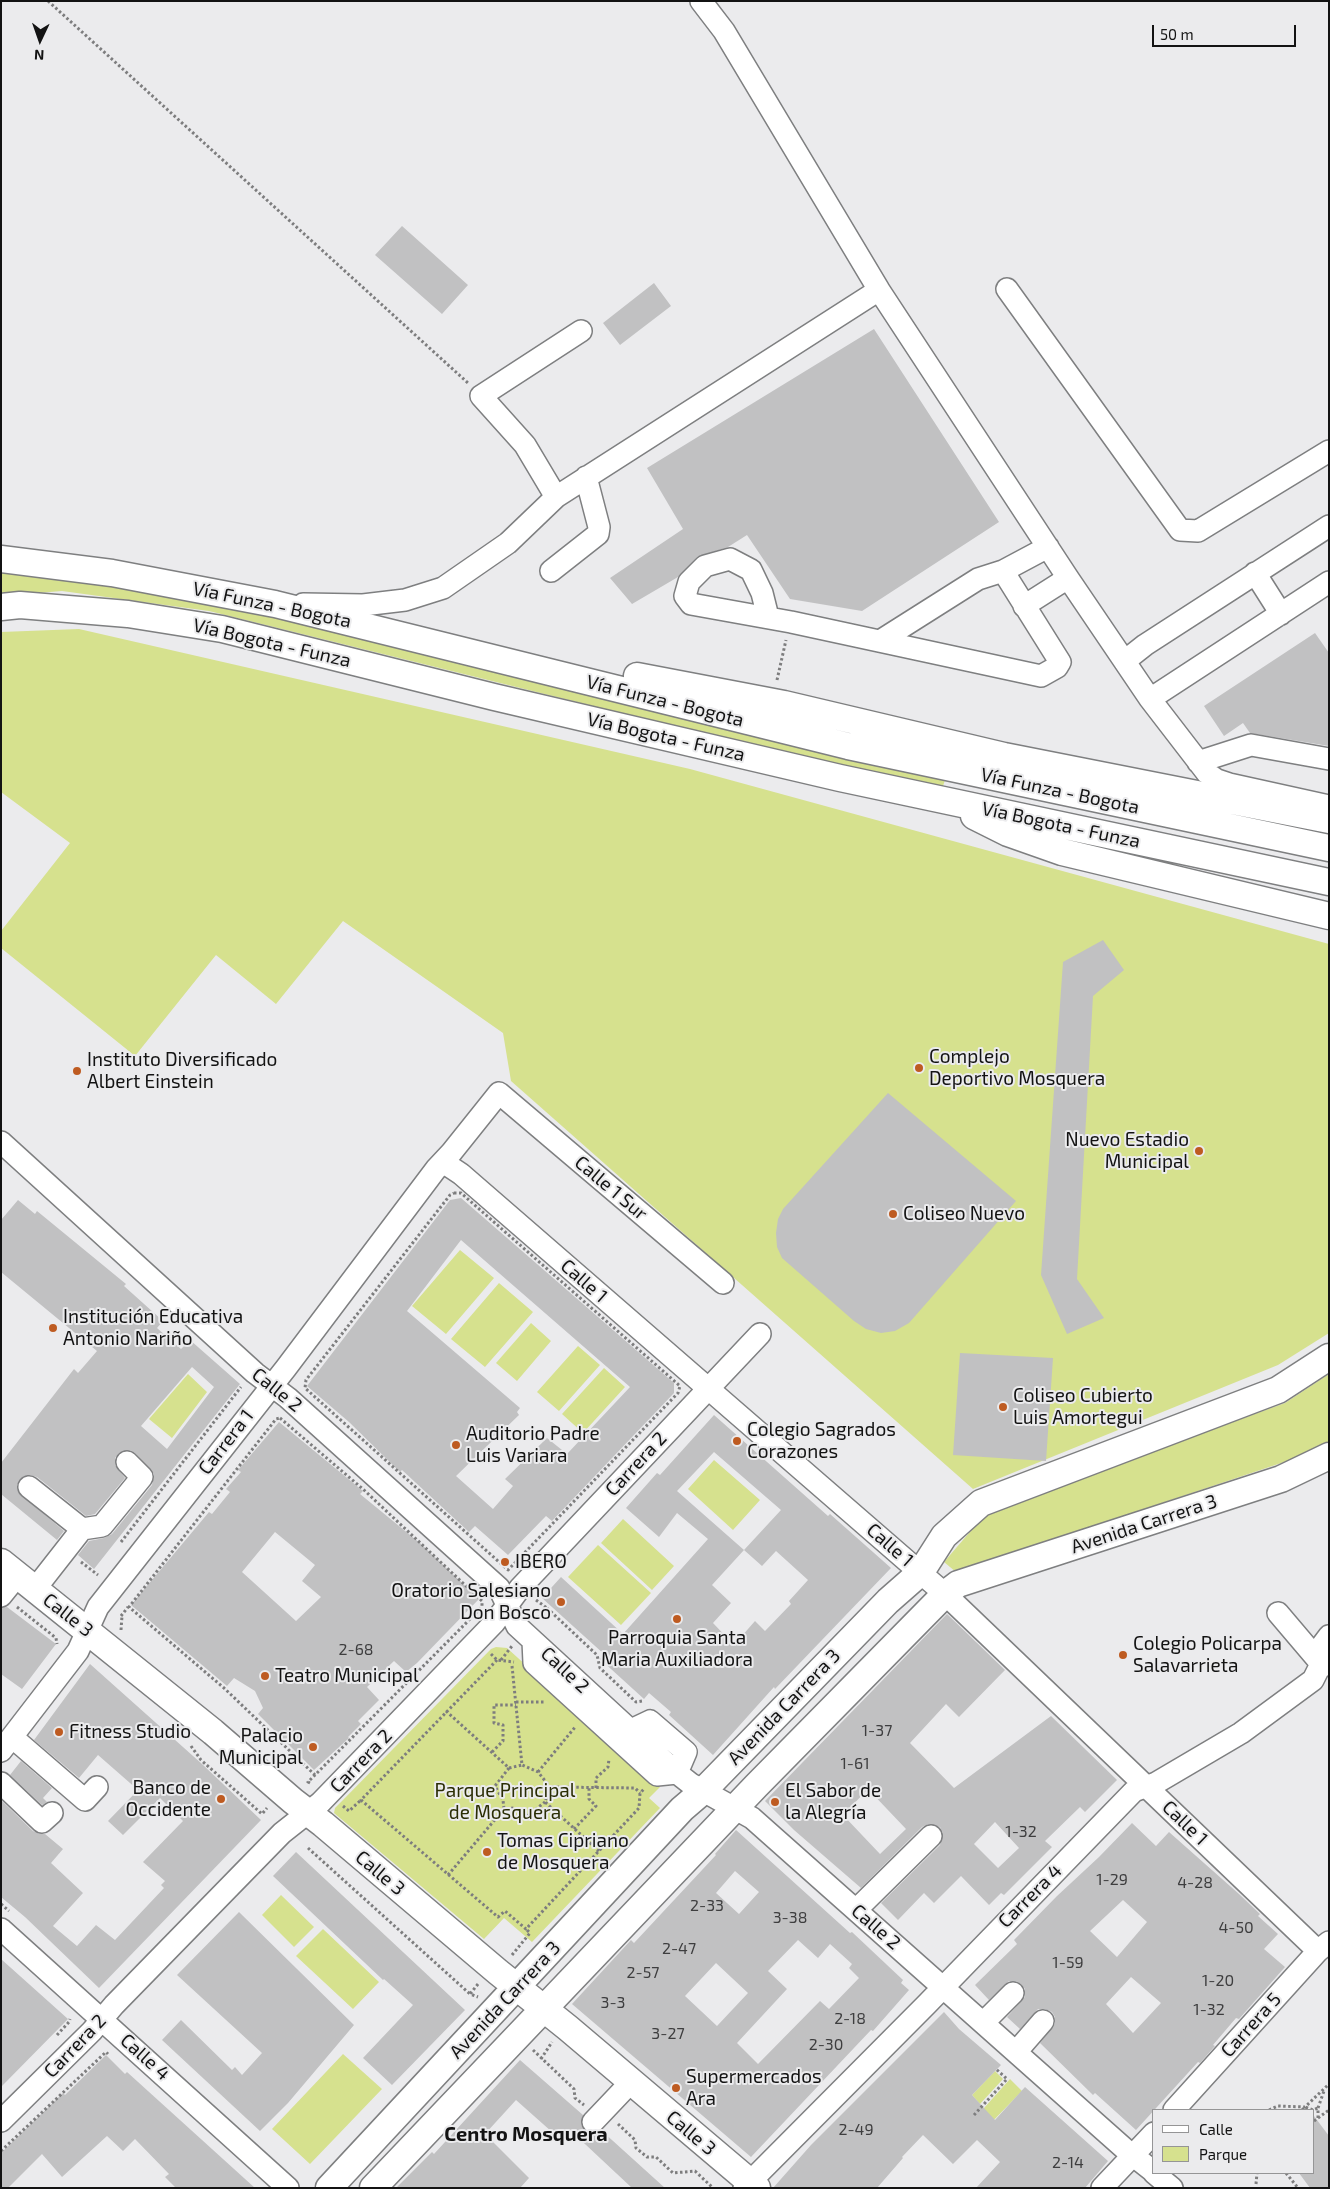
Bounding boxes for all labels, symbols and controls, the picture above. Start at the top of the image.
north arrow [15,15,65,65]
scale bar [1155,15,1299,47]
text: 50 m [1160,25,1194,43]
text: N [34,47,45,64]
street label: Vía Funza - Bogota [191,577,353,633]
street label: Vía Bogota - Funza [191,614,353,672]
street label: Vía Funza - Bogota [584,670,746,732]
street label: Vía Bogota - Funza [585,708,747,766]
street label: Vía Funza - Bogota [979,763,1141,819]
street label: Vía Bogota - Funza [980,797,1142,853]
place label: Complejo Deportivo Mosquera [929,1046,1105,1090]
place label: Instituto Diversificado Albert Einstein [87,1049,277,1093]
marker: Complejo Deportivo Mosquera [913,1062,925,1074]
marker: Instituto Diversificado Albert Einstein [71,1065,83,1077]
place label: Nuevo Estadio Municipal [1065,1129,1189,1173]
marker: Nuevo Estadio Municipal [1193,1145,1205,1157]
street label: Calle 1 Sur [570,1151,652,1225]
place label: Coliseo Nuevo [903,1203,1025,1225]
marker: Coliseo Nuevo [887,1208,899,1220]
street label: Calle 1 [556,1255,612,1307]
place label: Institución Educativa Antonio Nariño [63,1306,243,1350]
marker: Institución Educativa Antonio Nariño [47,1322,59,1334]
street label: Calle 2 [247,1363,307,1417]
place label: Coliseo Cubierto Luis Amortegui [1013,1385,1153,1429]
marker: Coliseo Cubierto Luis Amortegui [997,1401,1009,1413]
street label: Carrera 1 [194,1405,258,1479]
place label: Colegio Sagrados Corazones [747,1419,896,1463]
place label: Auditorio Padre Luis Variara [466,1423,600,1467]
street label: Carrera 2 [601,1427,671,1501]
marker: Colegio Sagrados Corazones [731,1435,743,1447]
marker: Auditorio Padre Luis Variara [450,1439,462,1451]
street label: Avenida Carrera 3 [1068,1490,1220,1558]
street label: Calle 1 [862,1519,918,1571]
place label: IBERO [515,1551,567,1573]
marker: IBERO [499,1556,511,1568]
place label: Oratorio Salesiano Don Bosco [391,1580,551,1624]
street label: Calle 3 [38,1588,98,1642]
marker: Oratorio Salesiano Don Bosco [555,1596,567,1608]
marker: Parroquia Santa Maria Auxiliadora [671,1613,683,1625]
place label: Parroquia Santa Maria Auxiliadora [601,1627,753,1671]
place label: Colegio Policarpa Salavarrieta [1133,1633,1282,1677]
house number: 2-68 [338,1640,374,1660]
street label: Calle 2 [536,1642,594,1698]
street label: Avenida Carrera 3 [723,1644,845,1770]
marker: Colegio Policarpa Salavarrieta [1117,1649,1129,1661]
place label: Teatro Municipal [275,1665,419,1687]
marker: Teatro Municipal [259,1670,271,1682]
place label: Fitness Studio [69,1721,191,1743]
house number: 1-37 [862,1721,892,1741]
place label: Palacio Municipal [219,1725,303,1769]
street label: Carrera 2 [325,1725,397,1797]
marker: Fitness Studio [53,1726,65,1738]
marker: Palacio Municipal [307,1741,319,1753]
house number: 1-61 [840,1754,870,1774]
place label: Banco de Occidente [126,1777,211,1821]
park label: Parque Principal de Mosquera [435,1780,575,1824]
place label: El Sabor de la Alegría [785,1780,881,1824]
marker: Banco de Occidente [215,1793,227,1805]
marker: El Sabor de la Alegría [769,1796,781,1808]
street label: Calle 1 [1157,1796,1213,1850]
house number: 1-32 [1005,1822,1037,1842]
place label: Tomas Cipriano de Mosquera [497,1830,629,1874]
street label: Calle 3 [351,1846,409,1900]
marker: Tomas Cipriano de Mosquera [481,1846,493,1858]
street label: Carrera 4 [994,1860,1066,1932]
house number: 1-29 [1096,1870,1128,1890]
house number: 4-28 [1177,1873,1213,1893]
house number: 2-33 [690,1896,724,1916]
street label: Calle 2 [847,1899,905,1955]
house number: 3-38 [773,1908,807,1928]
house number: 4-50 [1218,1918,1254,1938]
street label: Avenida Carrera 3 [445,1937,565,2063]
house number: 2-47 [662,1939,696,1959]
house number: 1-59 [1052,1953,1084,1973]
house number: 2-57 [627,1963,659,1983]
house number: 1-20 [1202,1971,1234,1991]
street label: Carrera 5 [1216,1988,1286,2062]
house number: 3-3 [601,1993,625,2013]
house number: 1-32 [1193,2000,1225,2020]
house number: 2-18 [834,2009,866,2029]
street label: Carrera 2 [39,2010,111,2082]
house number: 3-27 [651,2024,685,2044]
street label: Calle 4 [116,2029,174,2085]
house number: 2-30 [809,2035,843,2055]
place label: Supermercados Ara [686,2066,822,2110]
marker: Supermercados Ara [670,2082,682,2094]
street label: Calle 3 [662,2106,720,2160]
legend [1152,2109,1315,2174]
house number: 2-49 [838,2120,874,2140]
text: Calle [1199,2120,1233,2138]
district label: Centro Mosquera [444,2122,608,2146]
text: Parque [1199,2145,1247,2163]
house number: 2-14 [1052,2153,1084,2173]

